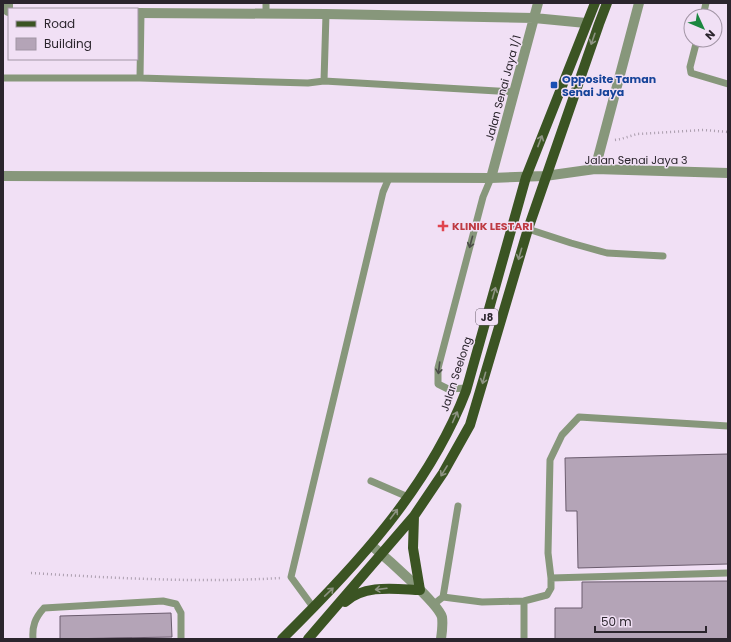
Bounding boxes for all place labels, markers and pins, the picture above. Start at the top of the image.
place label: Opposite Taman Senai Jaya [562,71,656,100]
marker: Opposite Taman Senai Jaya [549,80,559,90]
place label: KLINIK LESTARI [452,218,533,234]
marker: KLINIK LESTARI [437,220,449,232]

